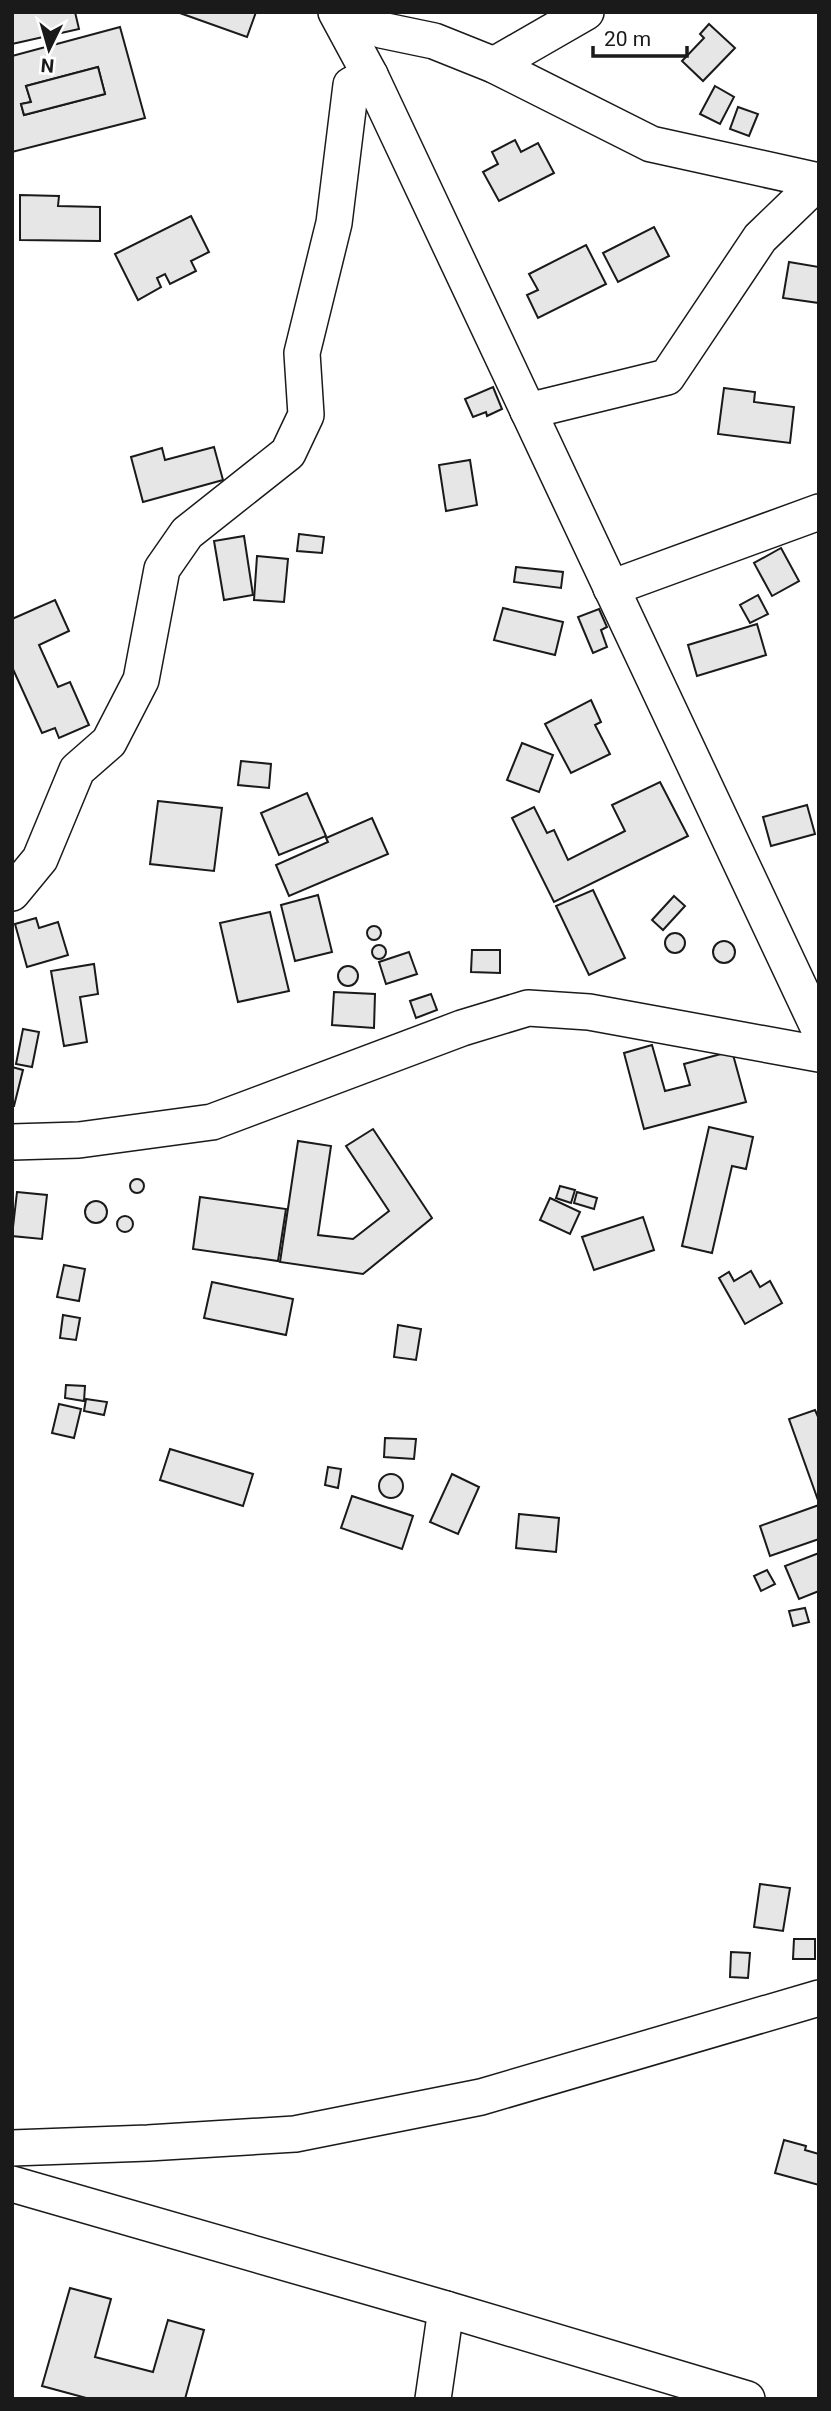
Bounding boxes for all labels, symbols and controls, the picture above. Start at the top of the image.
north arrow [14,14,84,84]
scale bar [593,14,688,58]
text: 20 m [604,27,651,51]
text: N [40,53,55,77]

